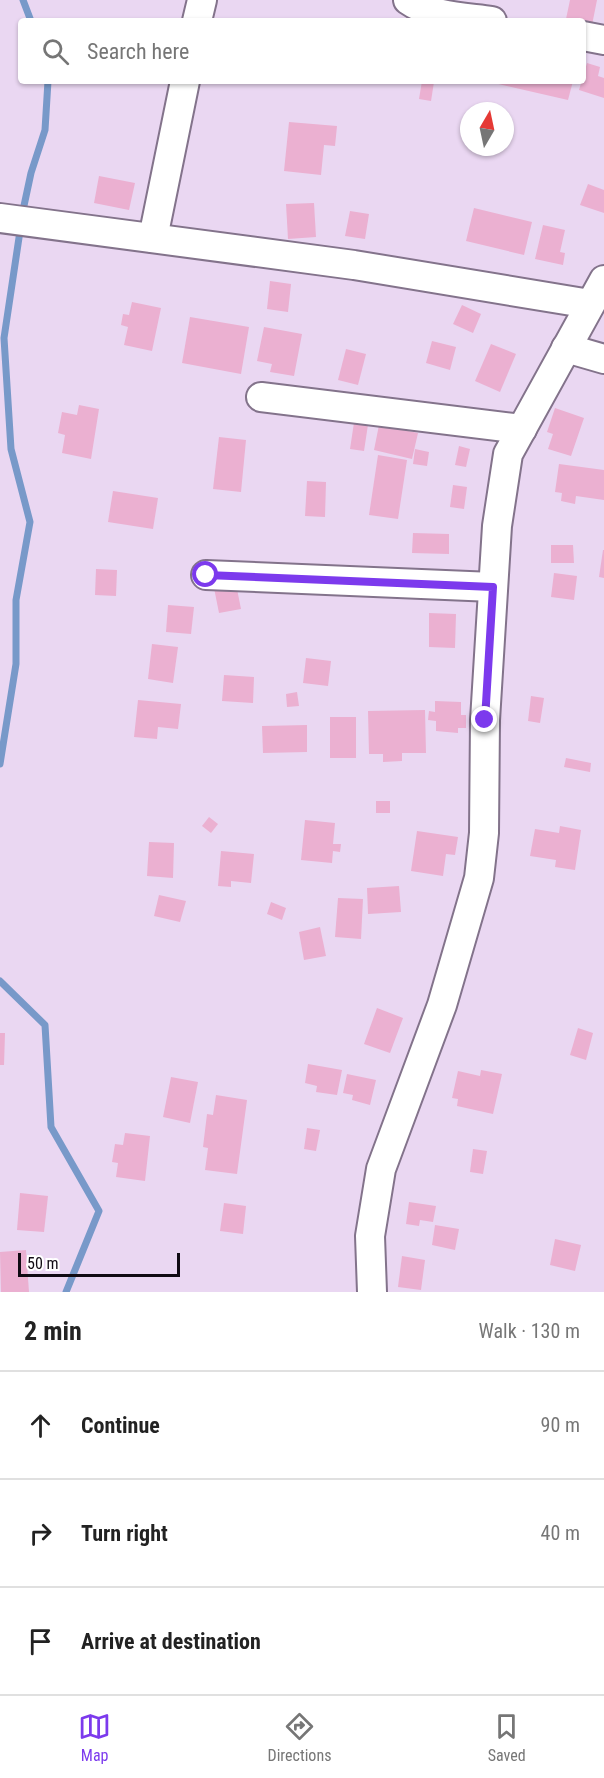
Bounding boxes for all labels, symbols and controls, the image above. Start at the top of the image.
search box [18,18,586,84]
icon: search [39,35,72,68]
text: Search here [87,39,189,64]
north arrow [460,102,514,156]
route start [192,561,218,587]
route end [471,706,497,732]
scale bar [18,1250,180,1278]
text: 50 m [27,1254,59,1273]
text: 2 min [24,1316,82,1346]
text: Walk · 130 m [479,1319,580,1343]
icon: ahead [24,1409,57,1442]
text: Continue [81,1413,160,1438]
text: 90 m [541,1413,580,1437]
icon: right [24,1517,57,1550]
text: Turn right [81,1521,168,1546]
text: 40 m [541,1521,580,1545]
icon: arrive [24,1625,57,1658]
text: Arrive at destination [81,1629,261,1654]
tab: Map [78,1710,111,1765]
tab: Directions [268,1710,331,1765]
tab: Saved [488,1710,526,1765]

